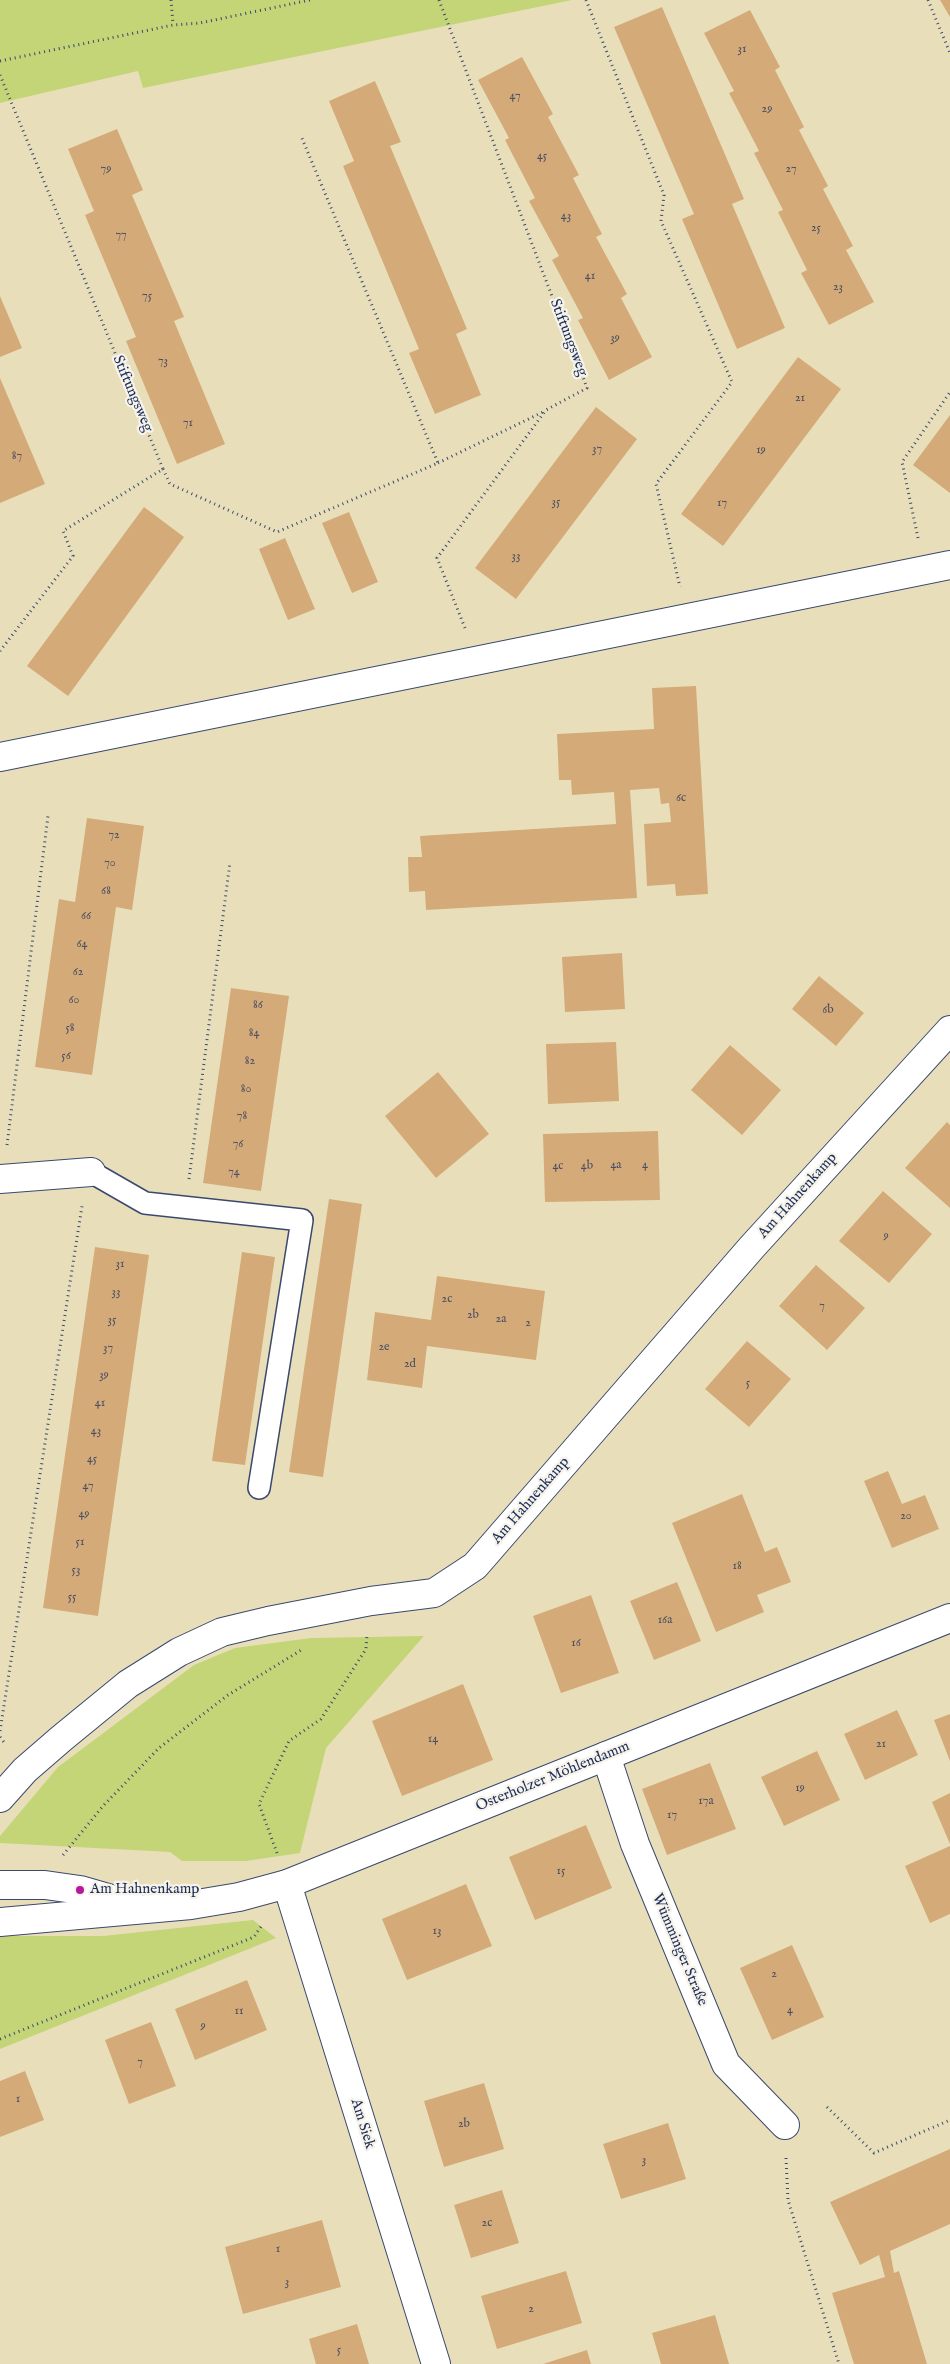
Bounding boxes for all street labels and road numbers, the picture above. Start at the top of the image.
street label: Stiftungsweg [545,297,591,379]
street label: Stiftungsweg [108,353,156,435]
street label: Am Hahnenkamp [755,1149,841,1243]
street label: Am Hahnenkamp [488,1454,574,1548]
street label: Osterholzer Möhlendamm [473,1738,633,1816]
street label: Wümminger Straße [647,1891,711,2009]
street label: Am Siek [346,2097,378,2151]

